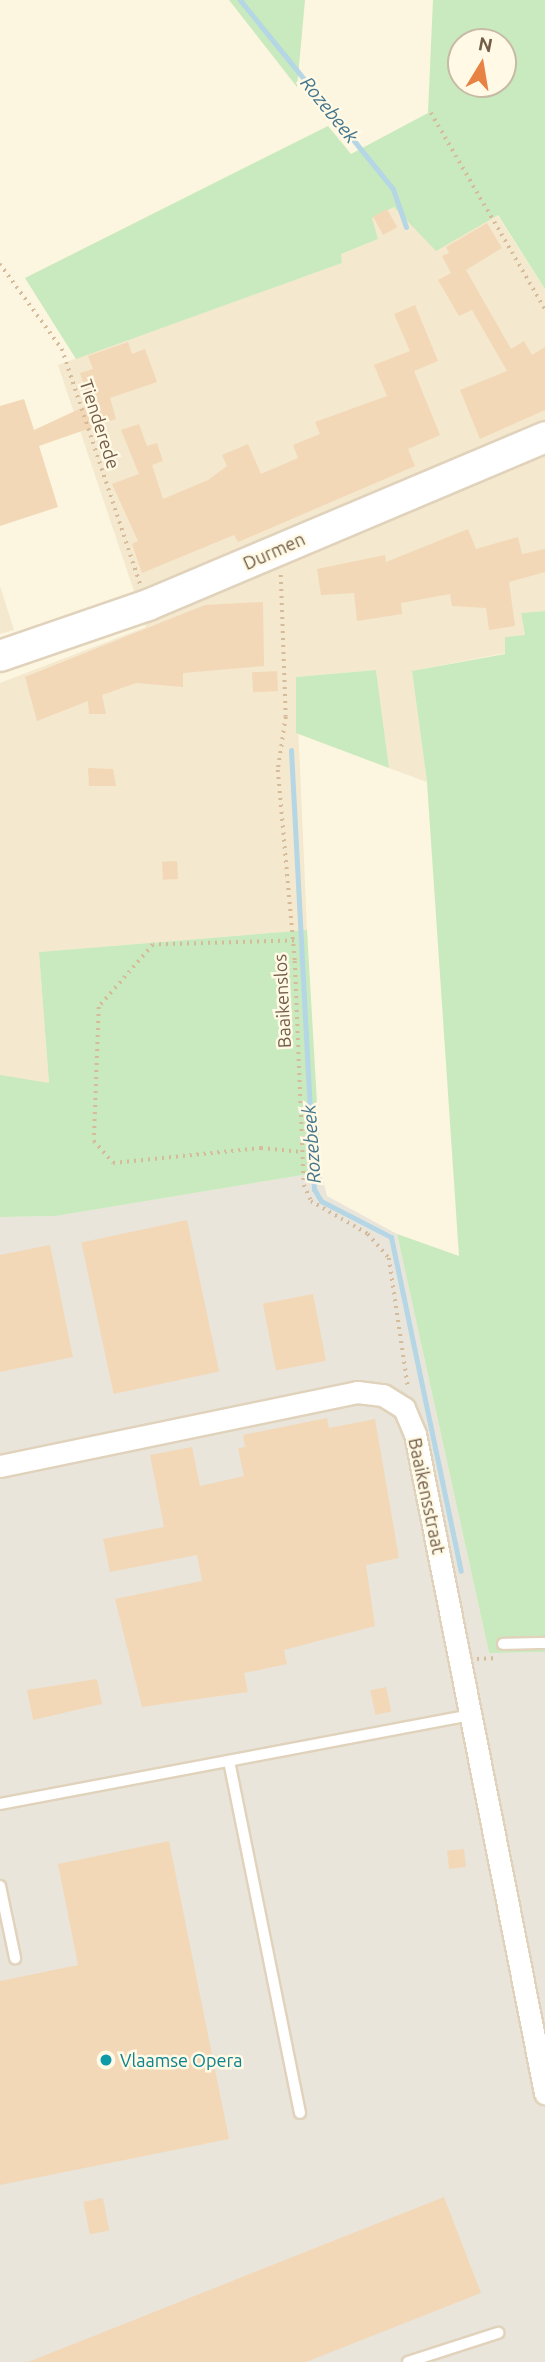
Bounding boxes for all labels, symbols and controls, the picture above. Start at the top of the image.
north arrow [447,28,517,98]
text: N [477,32,495,57]
water label: Rozebeek [295,72,363,148]
street label: Tienderede [75,377,125,471]
street label: Durmen [240,528,308,574]
street label: Baaikenslos [269,953,295,1049]
water label: Rozebeek [298,1104,326,1184]
street label: Baaikensstraat [404,1436,450,1556]
place label: Vlaamse Opera [120,2049,243,2071]
marker: Vlaamse Opera [98,2052,114,2068]

